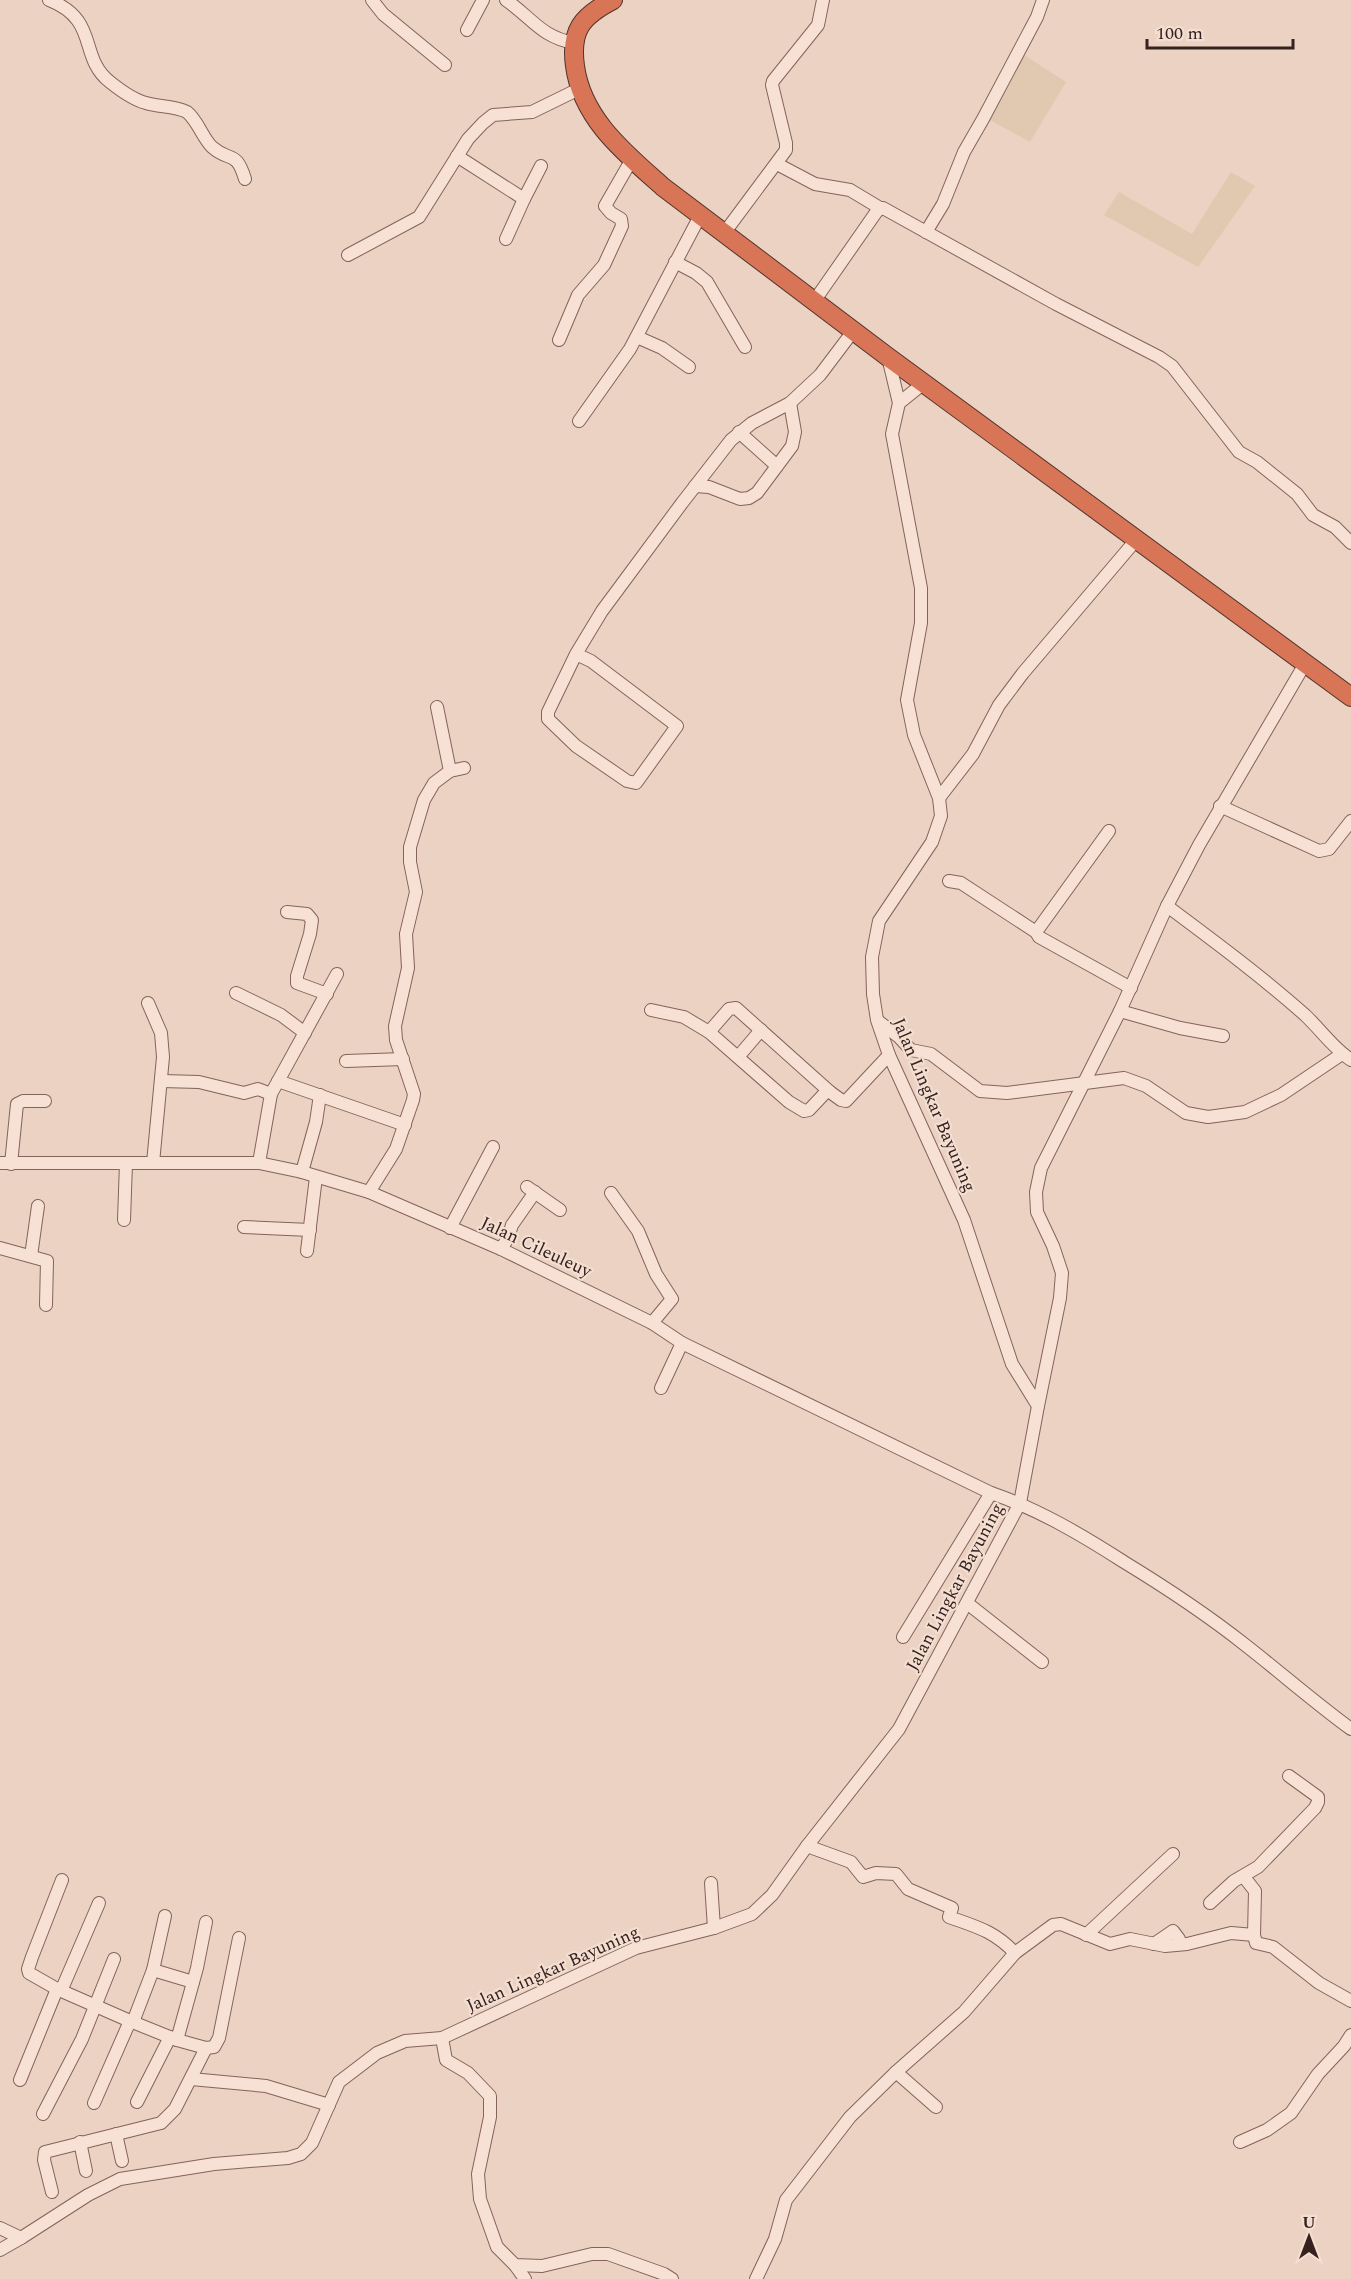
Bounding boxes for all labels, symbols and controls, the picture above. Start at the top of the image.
scale bar [1147,12,1292,50]
text: 100 m [1156,20,1203,47]
street label: Jalan Lingkar Bayuning [885,1014,983,1196]
street label: Jalan Cileuleuy [476,1209,597,1285]
street label: Jalan Lingkar Bayuning [899,1498,1011,1676]
street label: Jalan Lingkar Bayuning [462,1919,644,2019]
north arrow [1279,2207,1339,2267]
text: U [1302,2211,1316,2235]

